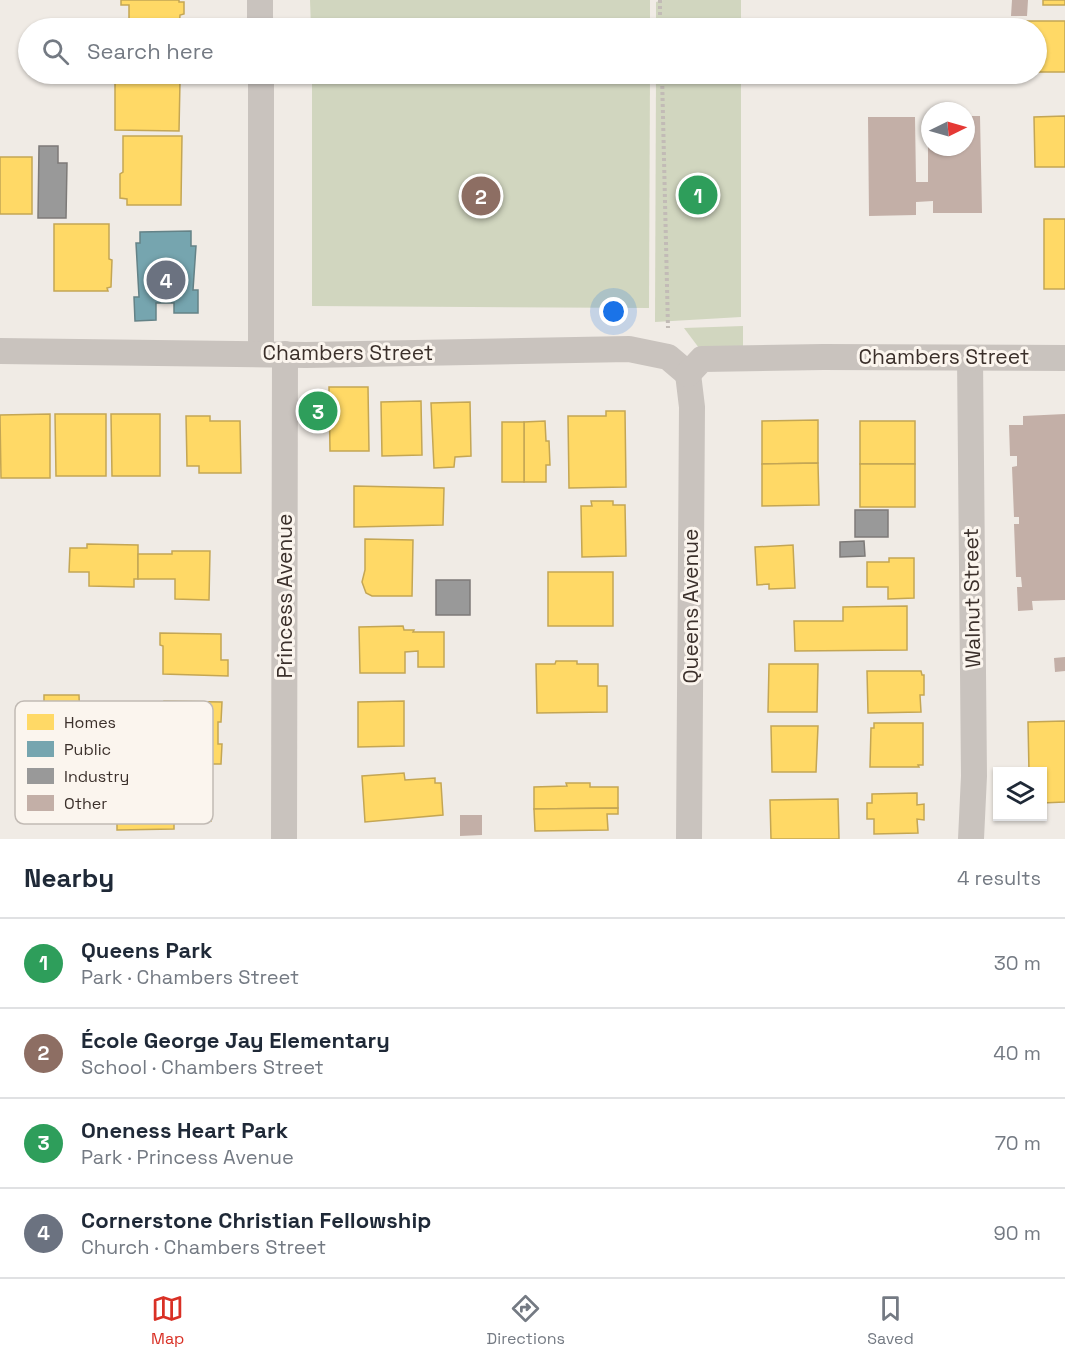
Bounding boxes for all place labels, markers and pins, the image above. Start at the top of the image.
pin: 1 [678,172,718,218]
pin: 2 [462,174,500,218]
pin: 4 [146,258,186,302]
pin: 3 [298,388,338,434]

